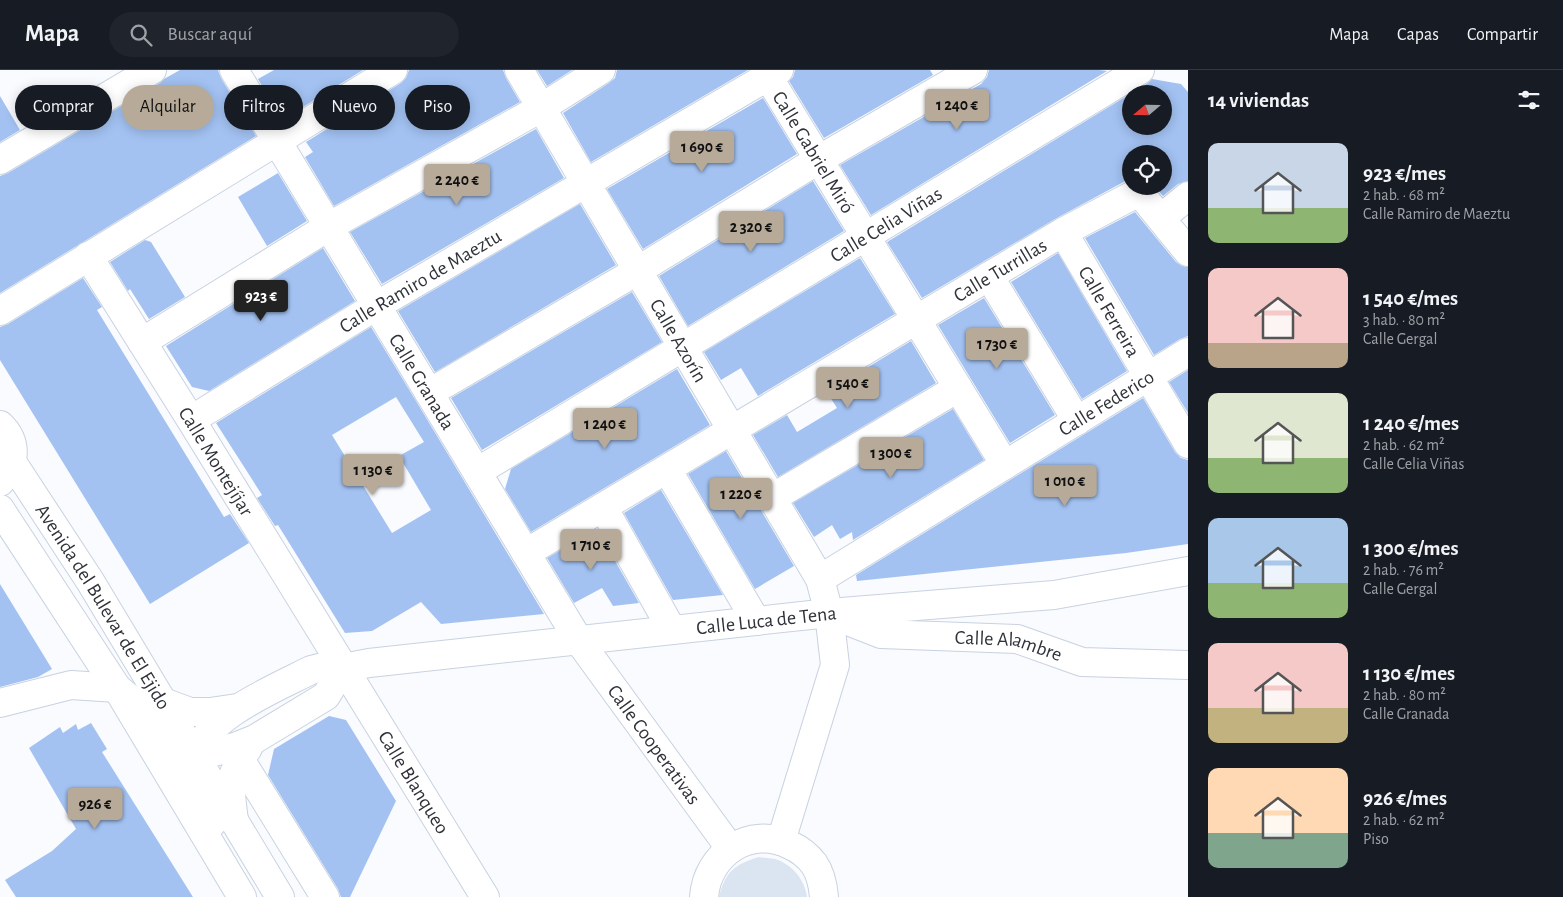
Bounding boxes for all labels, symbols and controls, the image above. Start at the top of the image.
search box [109,12,459,57]
icon: search [127,21,155,49]
text: Mapa [25,22,79,46]
text: Buscar aquí [167,25,252,44]
text: Mapa [1329,26,1369,44]
text: Capas [1397,26,1439,44]
text: Compartir [1467,26,1538,44]
chip: Comprar [15,85,112,130]
chip: Alquilar [122,85,214,130]
chip: Filtros [224,85,303,130]
chip: Nuevo [313,85,395,130]
chip: Piso [405,85,470,130]
north arrow [1122,85,1172,135]
map controls [1122,85,1172,195]
icon: filters [1515,86,1543,114]
street label: Calle Gabriel Miró [768,88,858,217]
pin: 1 240 € [911,88,1003,131]
text: 14 viviendas [1208,90,1309,111]
text: 1 240 € [936,97,978,113]
pin: 1 690 € [656,131,748,173]
text: 1 690 € [681,139,723,155]
button: locate [1122,145,1172,195]
icon: home [1248,163,1308,223]
text: 923 €/mes [1363,163,1446,184]
pin: 2 240 € [411,164,503,206]
text: 2 240 € [435,172,479,188]
street label: Calle Celia Viñas [827,184,946,266]
text: 2 hab. · 68 m² [1363,187,1445,203]
text: Calle Ramiro de Maeztu [1363,206,1510,222]
pin: 2 320 € [705,210,797,253]
text: 2 320 € [730,219,772,235]
street label: Calle Ramiro de Maeztu [336,226,505,337]
street label: Calle Turrillas [950,235,1050,306]
street label: Calle Ferreira [1074,263,1143,361]
pin: 923 € [226,280,296,322]
text: 923 € [245,288,277,304]
icon: home [1248,288,1308,348]
text: 1 540 €/mes [1363,288,1458,309]
street label: Calle Azorín [646,296,710,386]
text: 3 hab. · 80 m² [1363,312,1445,328]
pin: 1 730 € [951,328,1043,370]
street label: Calle Granada [385,331,458,434]
text: Calle Gergal [1363,331,1437,347]
text: 1 730 € [977,336,1017,352]
pin: 1 540 € [802,366,894,409]
street label: Calle Federico [1055,367,1158,440]
text: 1 540 € [827,375,869,391]
street label: Calle Montejíjar [174,404,257,520]
pin: 1 240 € [559,408,651,450]
icon: home [1248,413,1308,473]
text: 1 240 €/mes [1363,413,1459,434]
text: 1 240 € [584,416,626,432]
pin: 1 300 € [845,436,937,479]
text: 2 hab. · 62 m² [1363,437,1445,453]
text: 1 300 € [870,445,912,461]
pin: 1 130 € [327,454,419,496]
text: Calle Celia Viñas [1363,456,1464,472]
text: 1 130 € [353,462,393,478]
pin: 1 010 € [1019,464,1111,507]
text: 1 010 € [1045,473,1085,489]
pin: 1 220 € [695,478,787,520]
text: 1 220 € [720,486,762,502]
street label: Avenida del Bulevar de El Ejido [31,501,174,713]
pin: 1 710 € [545,528,637,571]
text: 1 710 € [571,537,611,553]
icon: home [1248,538,1308,598]
text: 1 300 €/mes [1363,538,1459,559]
text: 2 hab. · 76 m² [1363,562,1444,578]
text: Calle Gergal [1363,581,1437,597]
street label: Calle Luca de Tena [695,603,837,638]
street label: Calle Alambre [954,628,1065,665]
icon: home [1248,663,1308,723]
text: 1 130 €/mes [1363,663,1455,684]
street label: Calle Cooperativas [603,681,704,808]
text: 2 hab. · 80 m² [1363,687,1446,703]
text: Calle Granada [1363,706,1449,722]
street label: Calle Blanqueo [374,728,452,838]
pin: 926 € [60,788,130,830]
icon: home [1248,788,1308,848]
text: 926 €/mes [1363,788,1447,809]
text: 926 € [79,796,111,812]
text: 2 hab. · 62 m² [1363,812,1445,828]
text: Piso [1363,831,1389,847]

